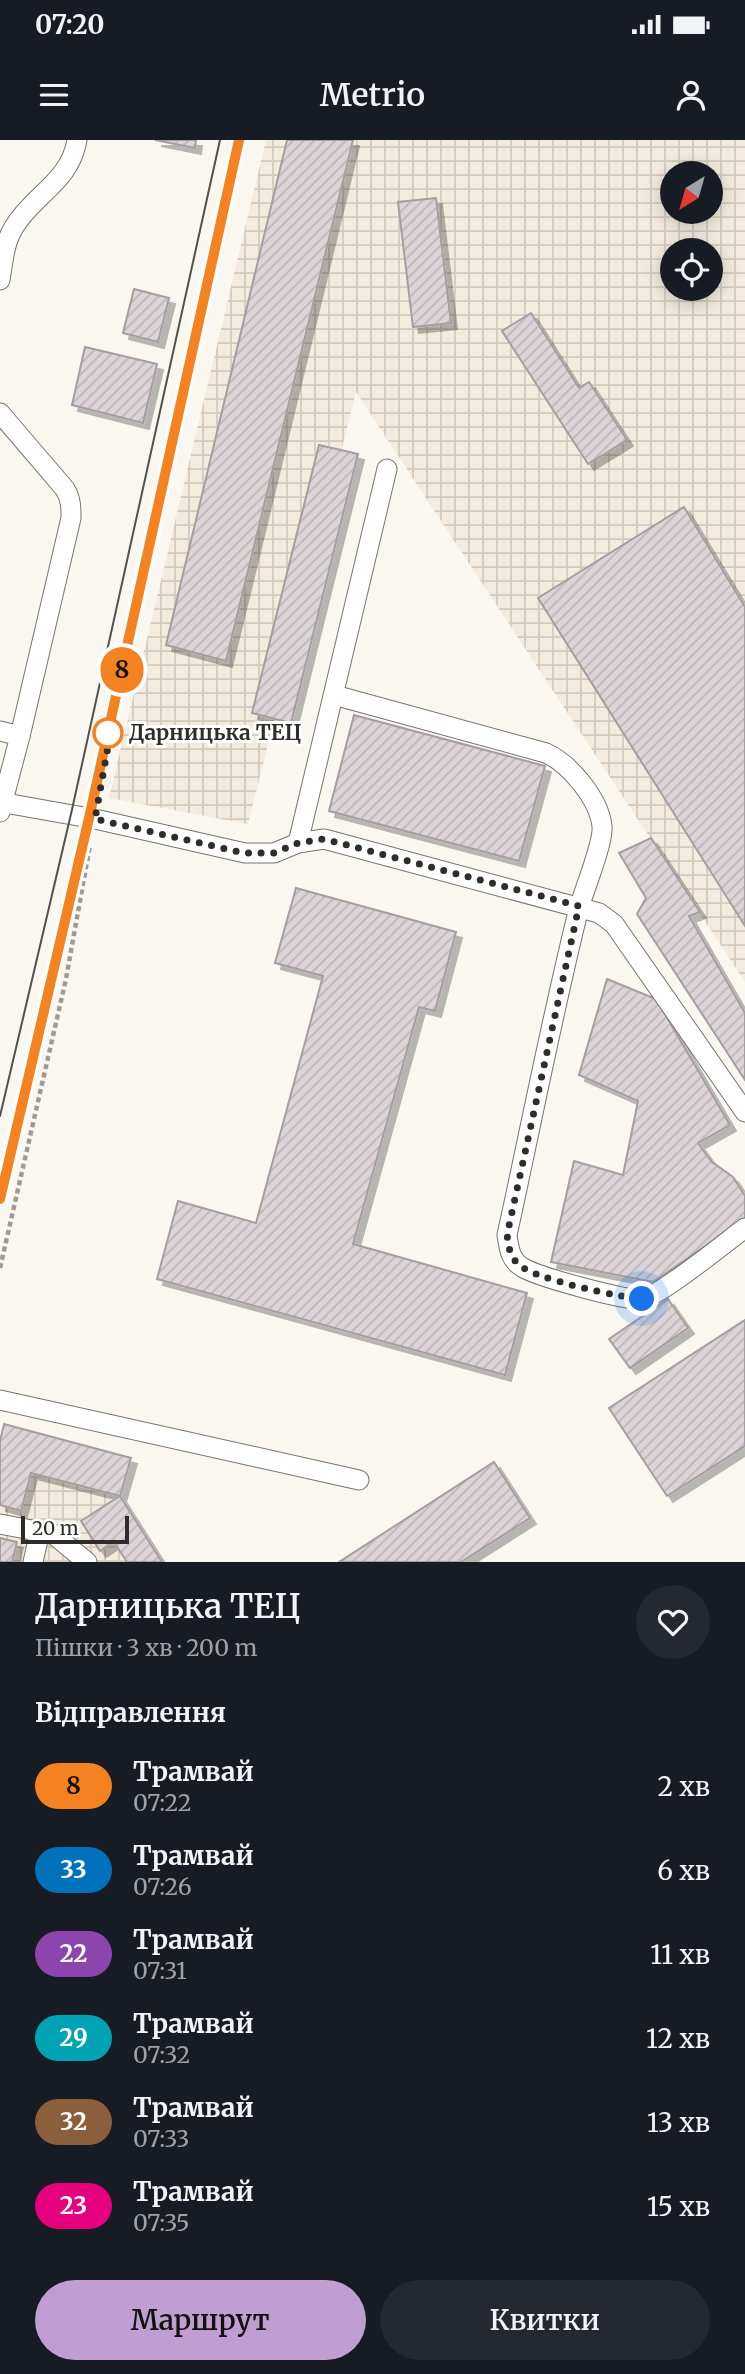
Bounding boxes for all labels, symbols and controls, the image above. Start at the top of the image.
text: 07:20 [35,8,104,41]
text: Metrio [320,75,425,115]
icon: menu [35,76,73,114]
icon: person [672,76,710,114]
north arrow [660,161,723,224]
map controls [660,161,723,301]
button: locate [660,238,723,301]
line badge: 8 [99,647,145,693]
text: 8 [115,654,129,685]
marker: Дарницька ТЕЦ [93,718,123,748]
place label: Дарницька ТЕЦ [129,719,301,746]
your location [624,1281,659,1316]
scale bar [21,1513,130,1545]
text: 20 m [32,1516,79,1540]
button: heart [636,1585,710,1659]
text: Дарницька ТЕЦ [35,1586,301,1627]
text: Пішки · 3 хв · 200 m [35,1633,257,1662]
text: Відправлення [35,1696,226,1729]
text: Трамвай [133,1755,254,1788]
text: 8 [66,1770,81,1801]
text: 2 хв [658,1770,710,1803]
text: 07:22 [133,1788,192,1817]
text: Трамвай [133,1839,254,1872]
text: 33 [60,1854,87,1885]
text: 6 хв [657,1854,710,1887]
text: 07:26 [133,1872,192,1901]
text: Трамвай [133,1923,254,1956]
text: 22 [60,1938,87,1969]
text: 11 хв [650,1938,710,1971]
text: 07:31 [133,1956,187,1985]
text: Трамвай [133,2007,254,2040]
text: 29 [59,2022,88,2053]
text: 12 хв [646,2022,710,2055]
text: 07:32 [133,2040,190,2069]
text: Трамвай [133,2091,254,2124]
text: 32 [60,2106,87,2137]
text: 13 хв [647,2106,710,2139]
text: 07:33 [133,2124,189,2153]
text: Трамвай [133,2175,254,2208]
text: 23 [60,2190,87,2221]
text: 15 хв [647,2190,710,2223]
text: 07:35 [133,2208,189,2237]
button: Маршрут [35,2280,366,2360]
button: Квитки [380,2280,710,2360]

